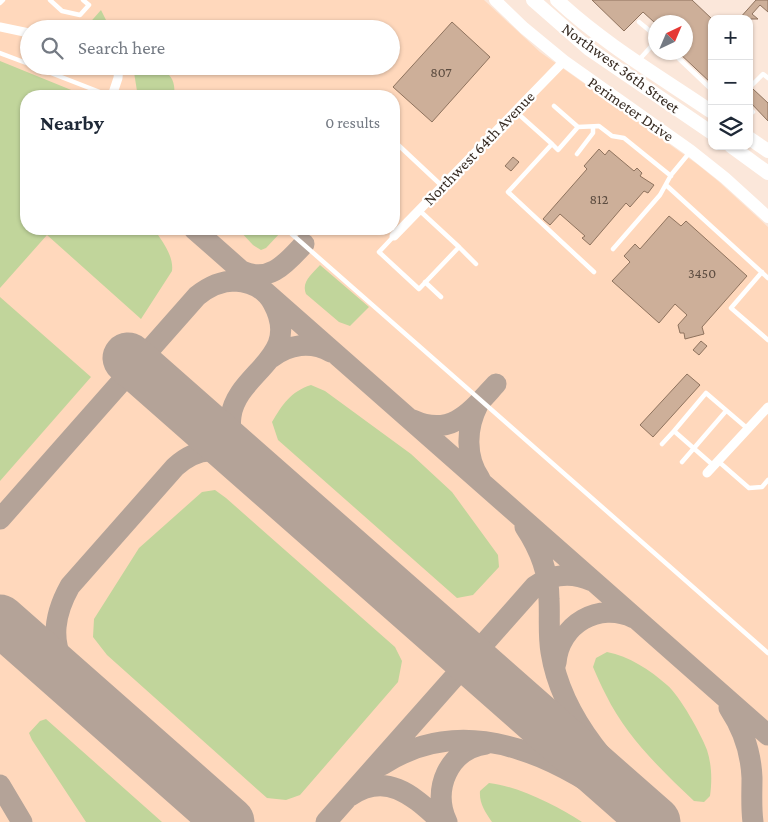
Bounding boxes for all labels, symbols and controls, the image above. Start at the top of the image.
north arrow [648,15,693,60]
map controls [708,15,753,150]
button: + [708,15,753,60]
search box [20,20,400,75]
street label: Northwest 36th Street [559,20,684,117]
icon: search [38,34,66,62]
text: Search here [78,37,165,58]
button: − [708,60,753,105]
house number: 807 [430,64,452,80]
street label: Perimeter Drive [585,73,677,145]
street label: Northwest 64th Avenue [420,88,538,208]
button: layers [708,105,753,150]
text: Nearby [40,111,104,135]
text: 0 results [325,114,380,131]
house number: 812 [590,191,609,207]
house number: 3450 [688,265,716,281]

